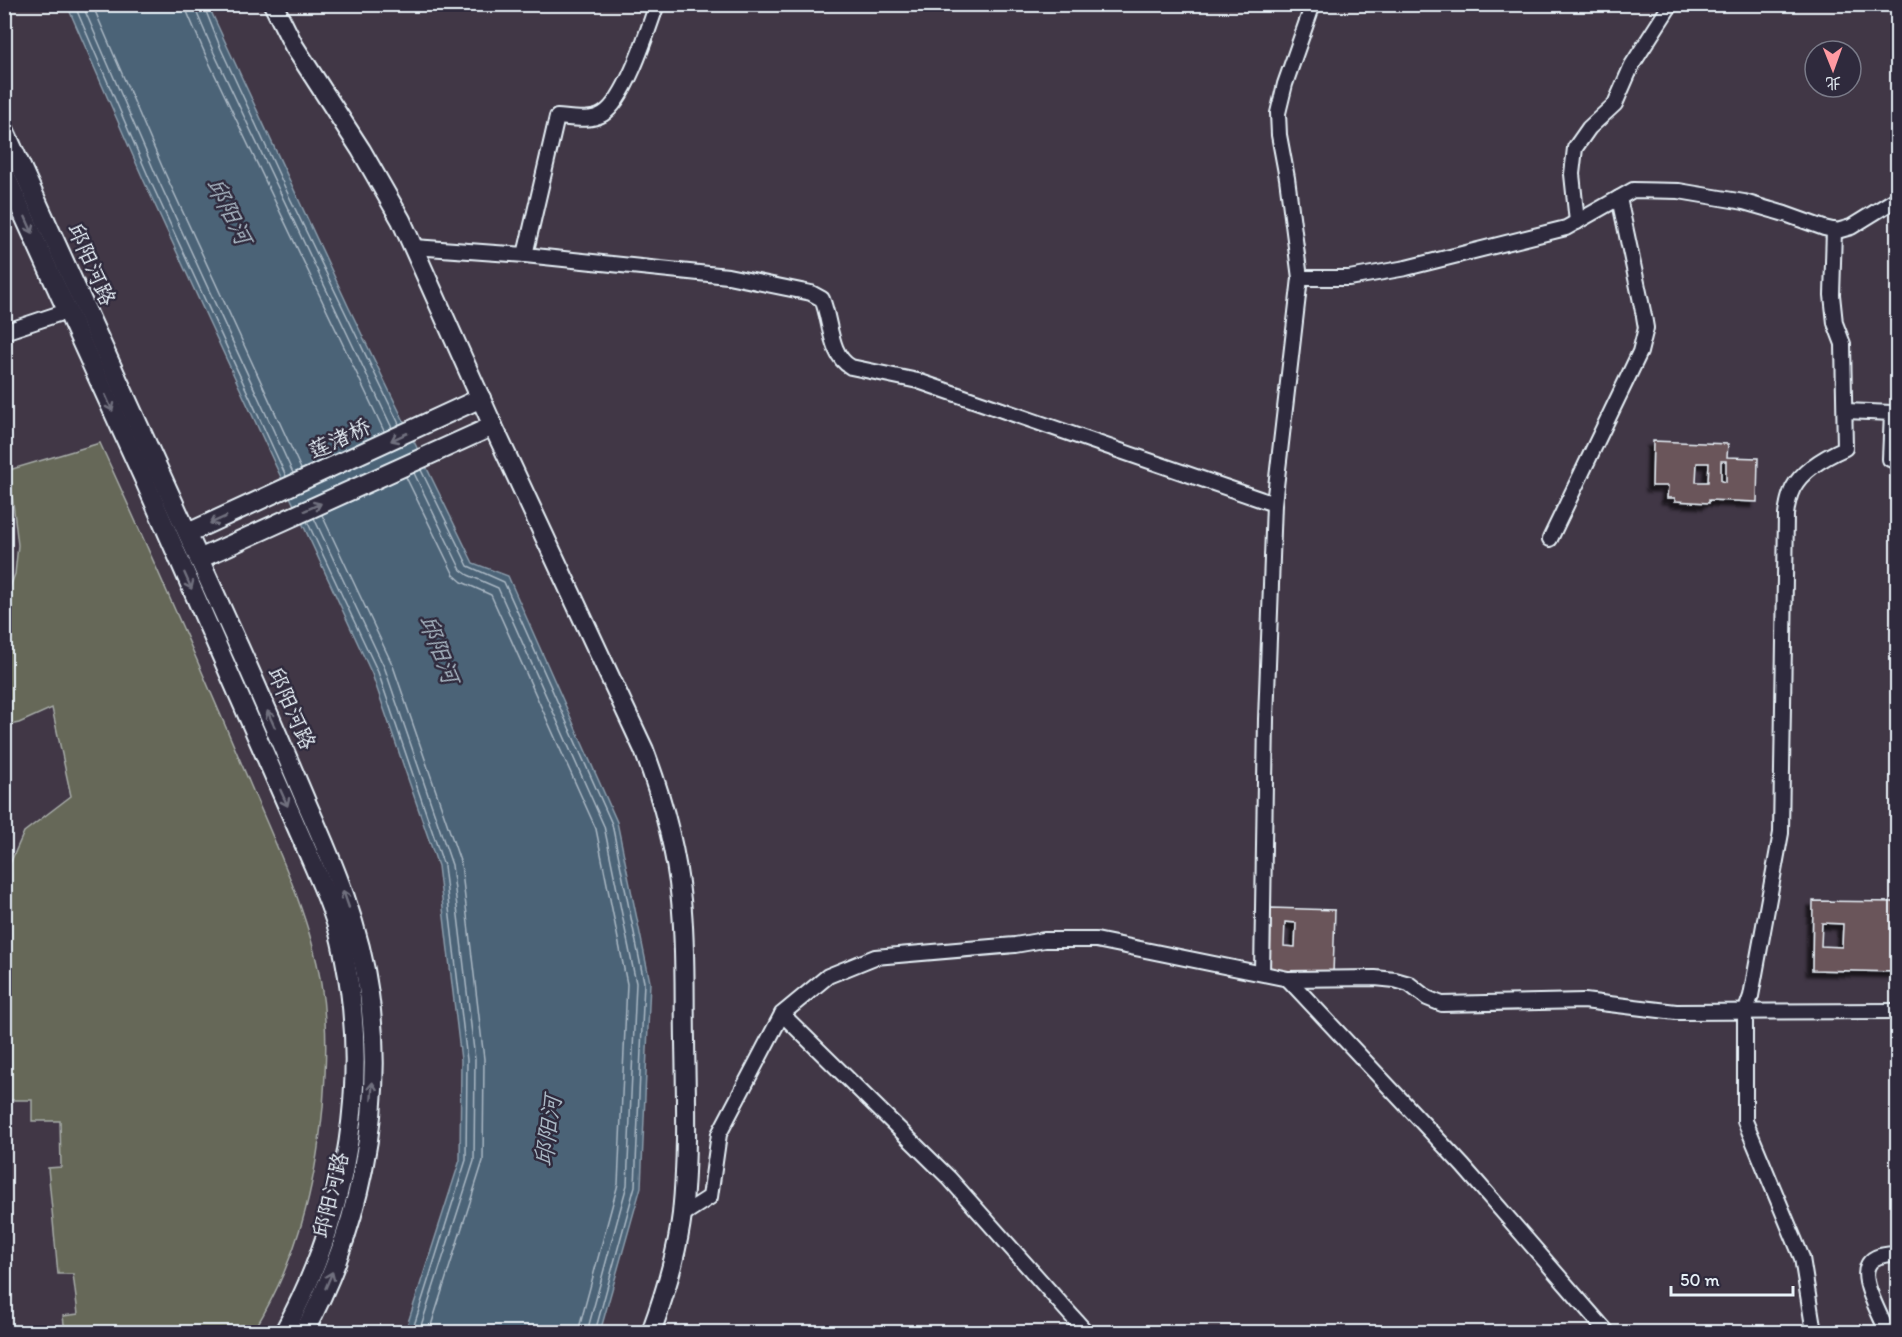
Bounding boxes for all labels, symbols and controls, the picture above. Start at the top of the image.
north arrow [1803,39,1863,99]
text: 北 [1825,74,1841,93]
water label: 邱阳河 [200,172,261,253]
one-way arrow [23,216,35,234]
street label: 邱阳河路 [61,219,122,310]
one-way arrow [104,393,115,412]
street label: 莲渚桥 [304,412,375,465]
one-way arrow [390,431,408,443]
one-way arrow [304,501,322,513]
one-way arrow [209,515,227,526]
one-way arrow [183,572,195,590]
water label: 邱阳河 [413,610,467,691]
street label: 邱阳河路 [261,663,322,754]
one-way arrow [265,710,276,728]
one-way arrow [279,788,290,807]
one-way arrow [339,890,350,909]
one-way arrow [366,1081,377,1101]
water label: 邱阳河 [528,1089,567,1169]
street label: 邱阳河路 [307,1149,354,1241]
scale bar [1671,1259,1792,1297]
text: 50 m [1680,1269,1720,1291]
one-way arrow [325,1271,336,1289]

